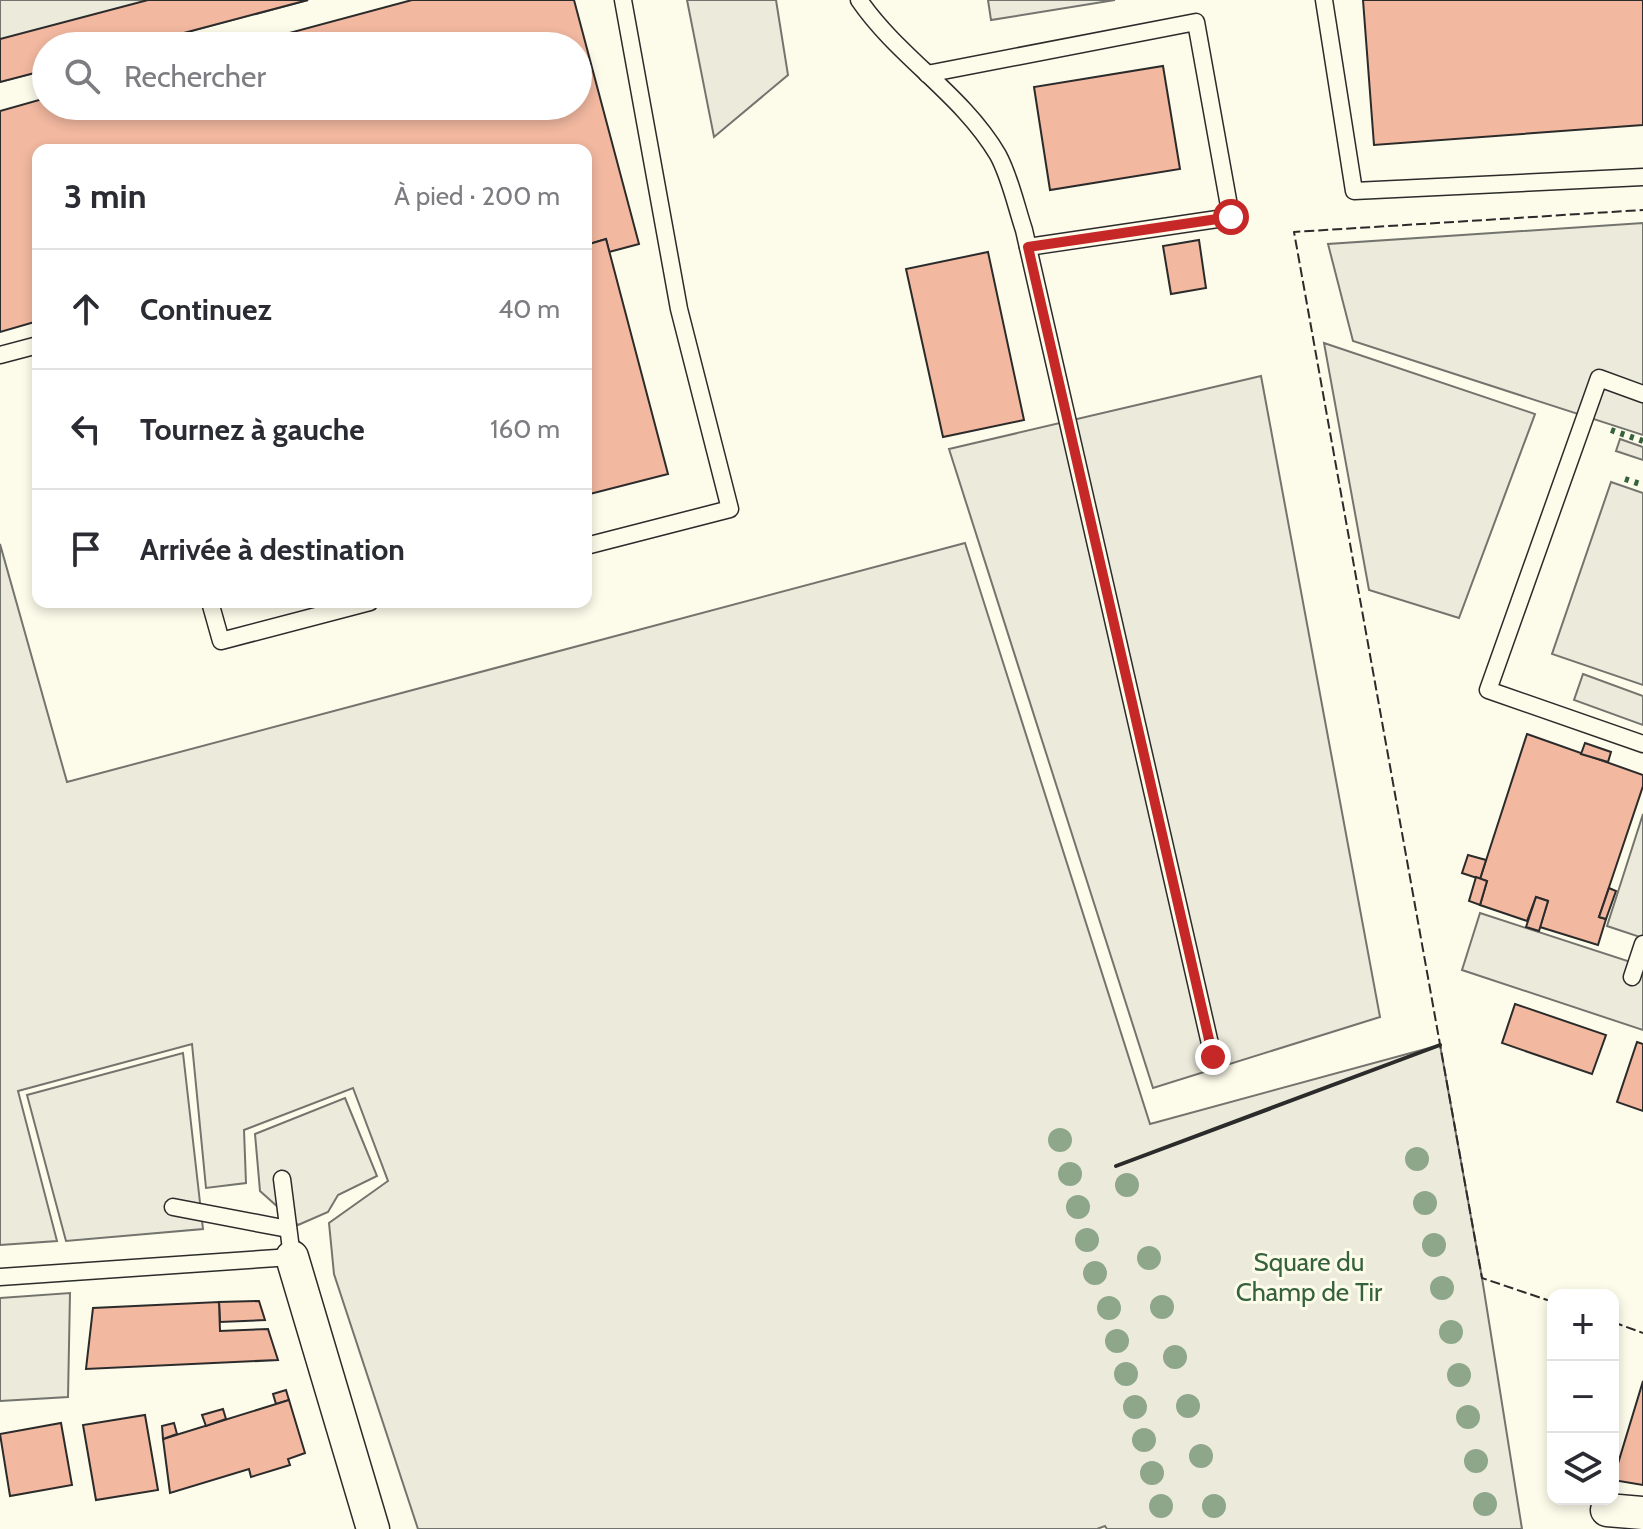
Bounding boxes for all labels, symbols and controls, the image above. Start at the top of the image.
search box [32,32,592,120]
icon: search [60,54,104,98]
text: Rechercher [124,58,266,95]
text: 3 min [64,175,146,217]
text: À pied · 200 m [394,180,560,212]
route start [1213,199,1249,235]
icon: ahead [64,287,108,331]
text: Continuez [140,291,272,328]
text: 40 m [498,293,560,325]
icon: left [64,407,108,451]
text: Tournez à gauche [140,411,365,448]
text: 160 m [490,413,560,445]
icon: arrive [64,527,108,571]
text: Arrivée à destination [140,531,405,568]
route end [1195,1039,1231,1075]
park label: Square du Champ de Tir [1236,1246,1383,1308]
map controls [1547,1289,1619,1505]
button: + [1547,1289,1619,1361]
button: − [1547,1361,1619,1433]
button: layers [1547,1433,1619,1505]

